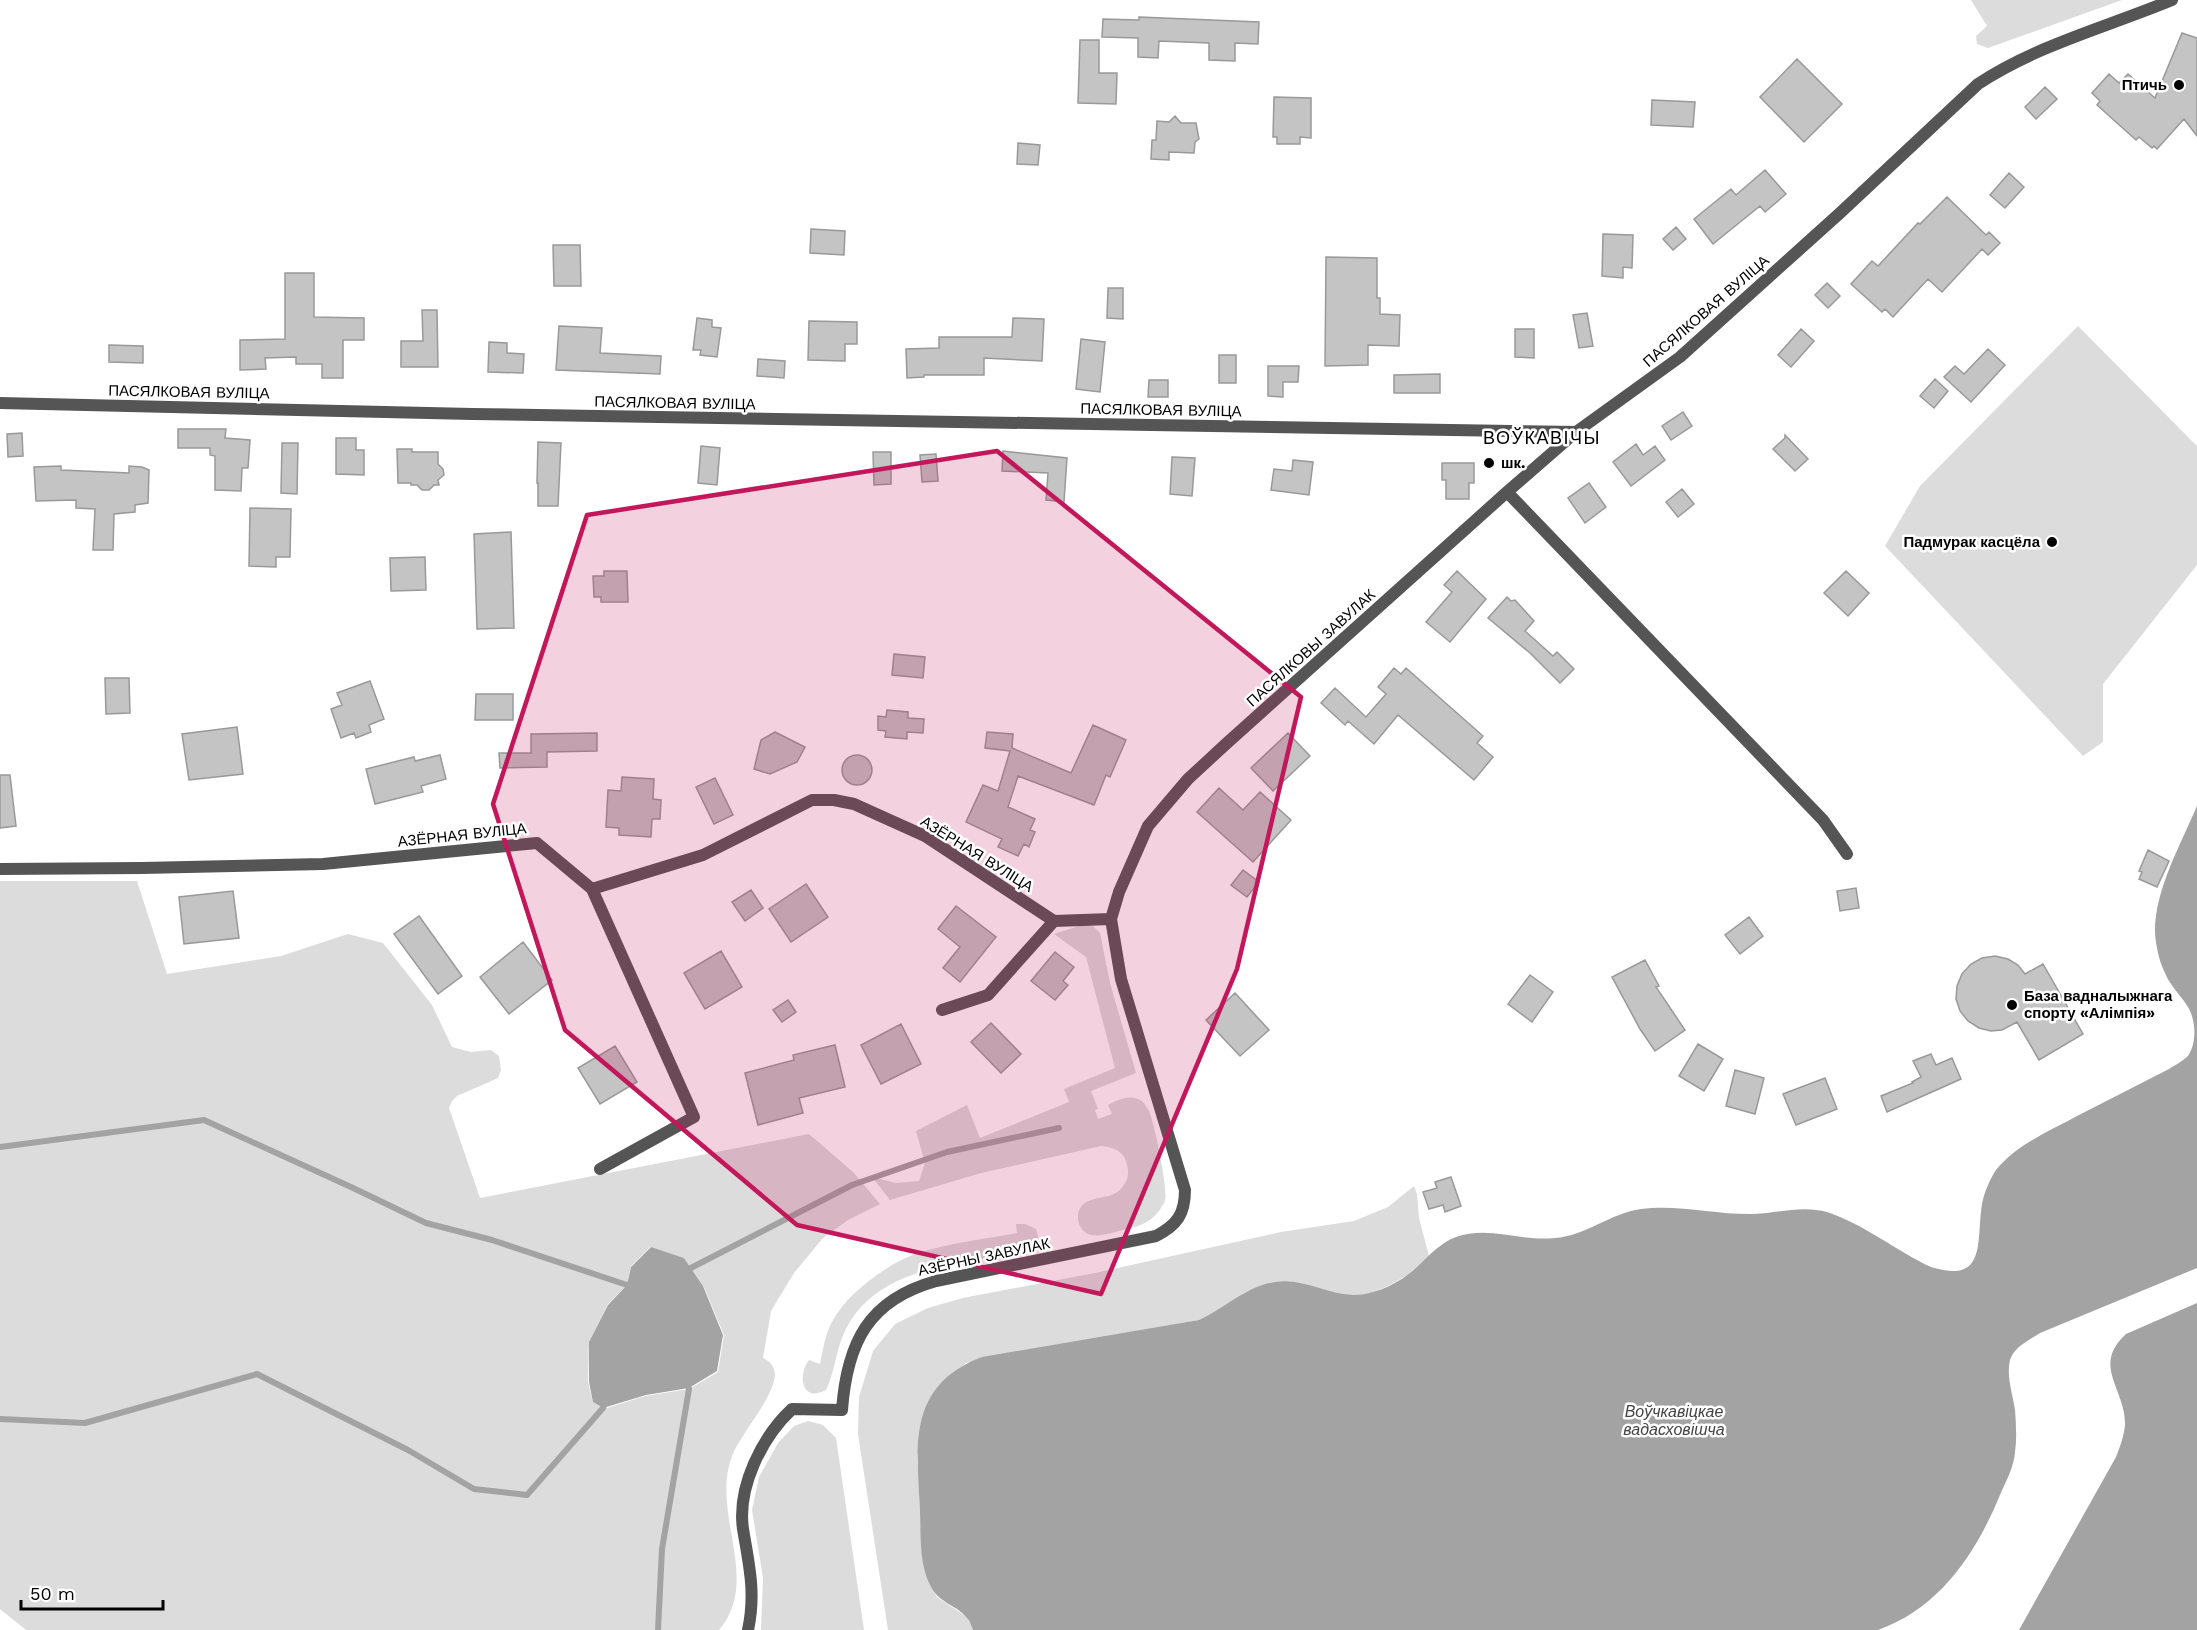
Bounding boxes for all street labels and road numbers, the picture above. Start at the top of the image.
street label: ПАСЯЛКОВАЯ ВУЛІЦА [1639,251,1773,371]
street label: ПАСЯЛКОВАЯ ВУЛІЦА [108,382,270,402]
street label: ПАСЯЛКОВАЯ ВУЛІЦА [594,393,756,413]
street label: ПАСЯЛКОВАЯ ВУЛІЦА [1080,400,1242,420]
street label: ПАСЯЛКОВЫ ЗАВУЛАК [1243,585,1379,710]
street label: АЗЁРНАЯ ВУЛІЦА [917,812,1037,896]
street label: АЗЁРНАЯ ВУЛІЦА [397,819,527,851]
street label: АЗЁРНЫ ЗАВУЛАК [916,1234,1052,1280]

